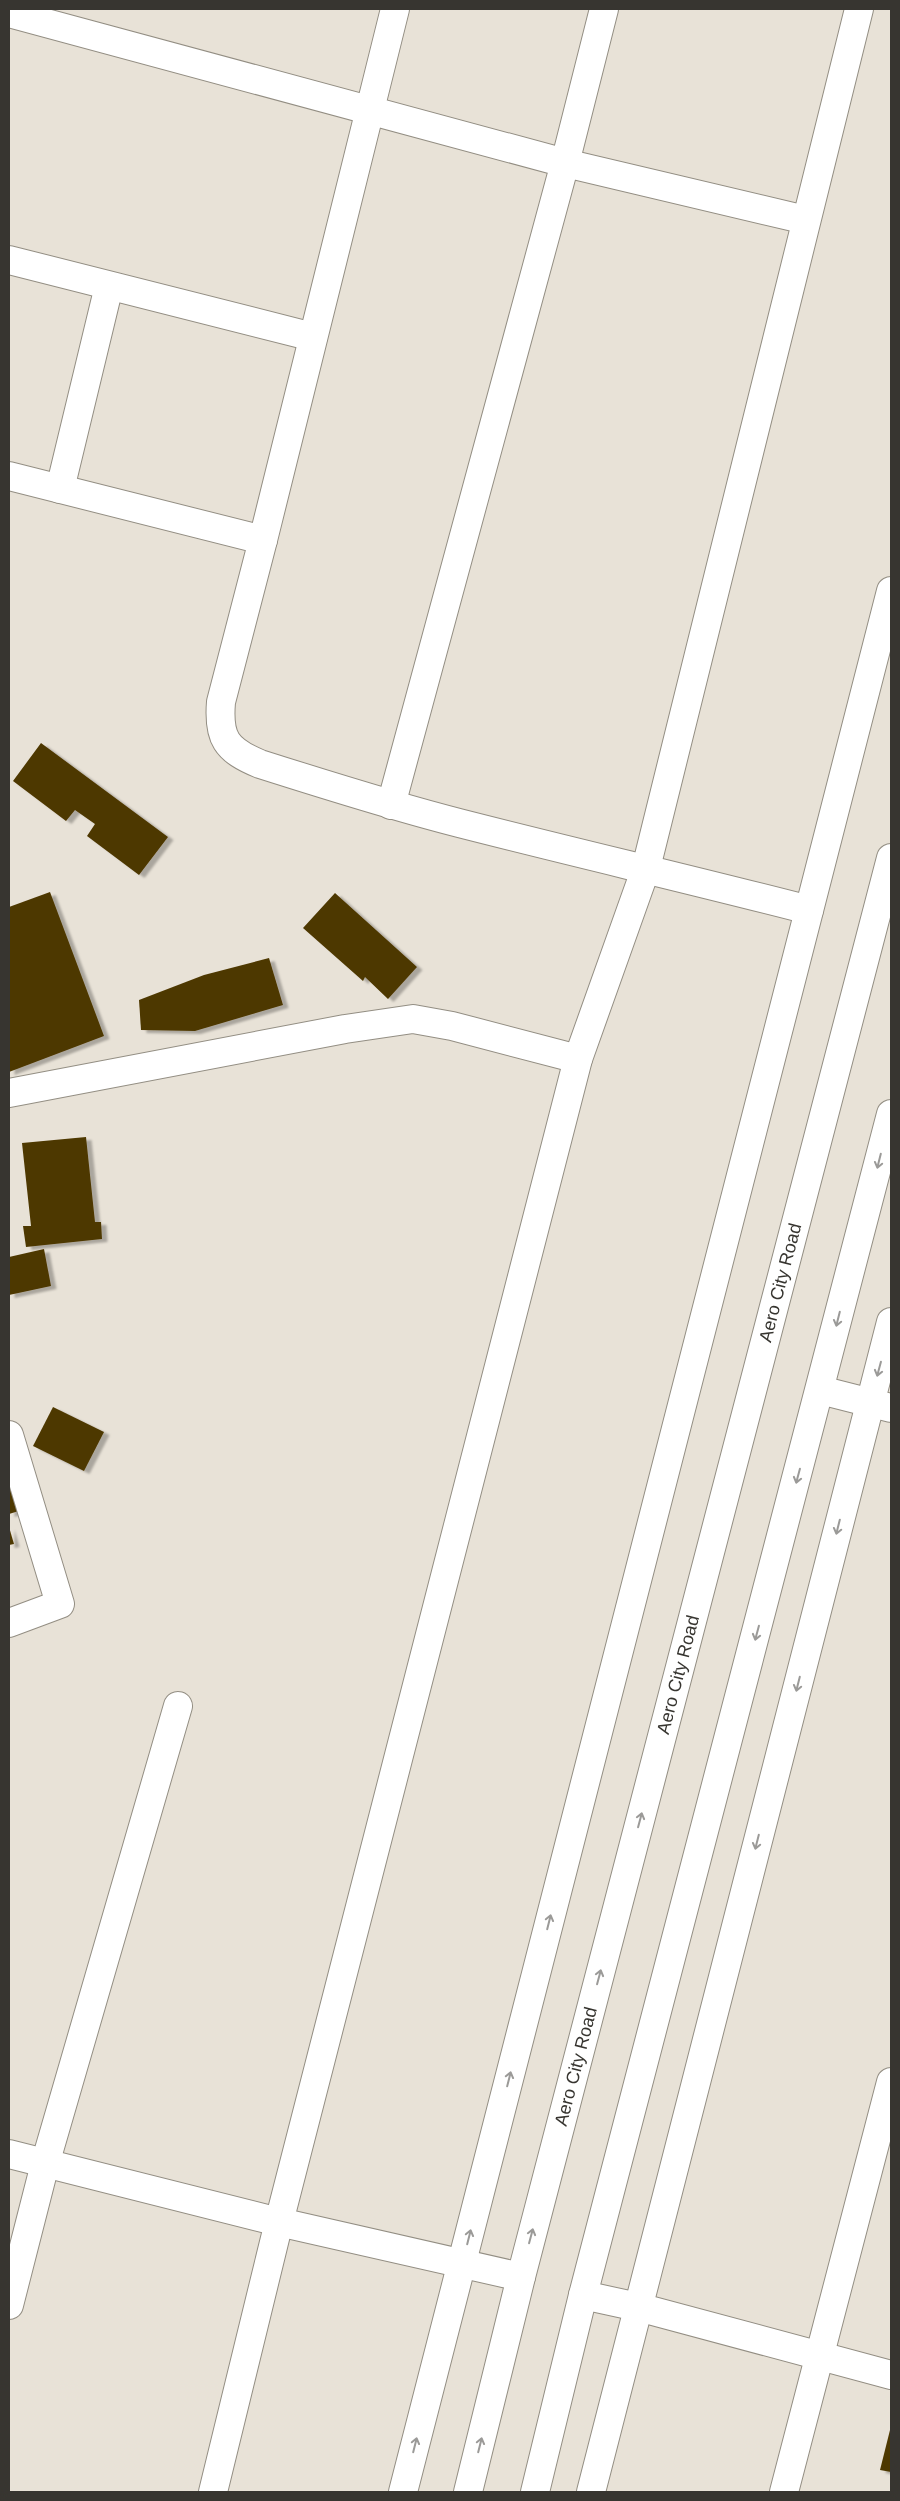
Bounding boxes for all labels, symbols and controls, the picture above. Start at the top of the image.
one-way arrow [874,1153,883,1169]
street label: Aero City Road [755,1221,805,1344]
one-way arrow [833,1310,843,1326]
one-way arrow [873,1361,883,1377]
one-way arrow [792,1467,802,1483]
one-way arrow [833,1518,842,1534]
street label: Aero City Road [653,1613,703,1736]
one-way arrow [751,1625,761,1641]
one-way arrow [792,1676,802,1692]
one-way arrow [636,1813,645,1829]
one-way arrow [752,1833,761,1849]
one-way arrow [545,1914,554,1930]
one-way arrow [595,1970,604,1986]
street label: Aero City Road [551,2005,601,2128]
one-way arrow [505,2072,514,2088]
one-way arrow [464,2229,474,2245]
one-way arrow [527,2229,537,2245]
one-way arrow [411,2437,421,2453]
one-way arrow [476,2437,485,2453]

